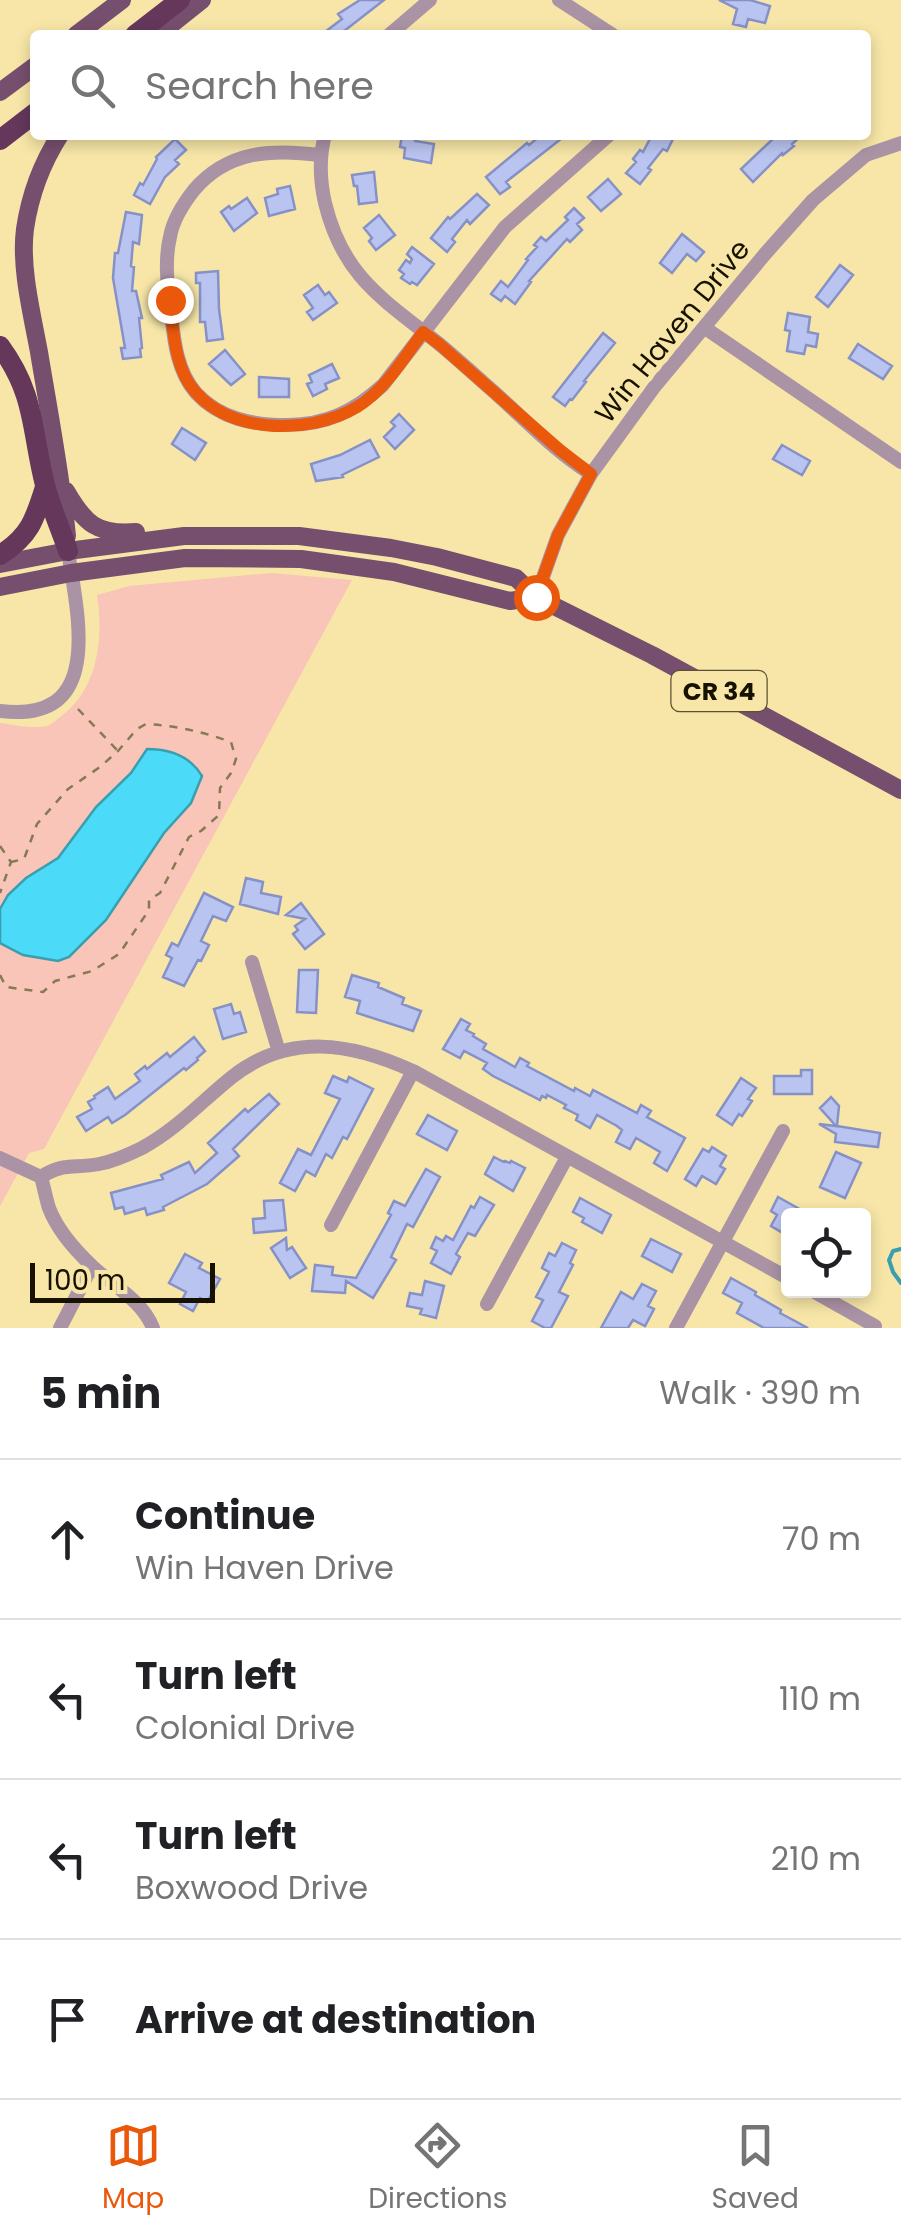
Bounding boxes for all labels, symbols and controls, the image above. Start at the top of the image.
search box [30,30,871,140]
icon: search [65,58,120,113]
text: Search here [145,59,374,112]
street label: Win Haven Drive [586,231,759,432]
route end [148,278,194,324]
route start [514,575,560,621]
road number: CR 34 [672,671,766,711]
map controls [781,1208,871,1298]
button: locate [781,1208,871,1298]
scale bar [30,1258,215,1302]
text: 100 m [45,1261,125,1300]
text: 5 min [40,1364,161,1423]
text: Walk · 390 m [659,1370,861,1415]
text: Continue [135,1489,315,1542]
icon: ahead [40,1512,95,1567]
text: 70 m [782,1516,861,1561]
text: Win Haven Drive [135,1545,394,1590]
text: Turn left [135,1649,297,1702]
icon: left [40,1672,95,1727]
text: 110 m [779,1676,861,1721]
text: Colonial Drive [135,1705,355,1750]
text: Turn left [135,1809,297,1862]
icon: left [40,1832,95,1887]
text: 210 m [771,1836,861,1881]
text: Boxwood Drive [135,1865,368,1910]
icon: arrive [40,1992,95,2047]
text: Arrive at destination [135,1993,536,2046]
tab: Map [102,2118,164,2220]
tab: Directions [368,2118,507,2220]
tab: Saved [712,2118,799,2220]

